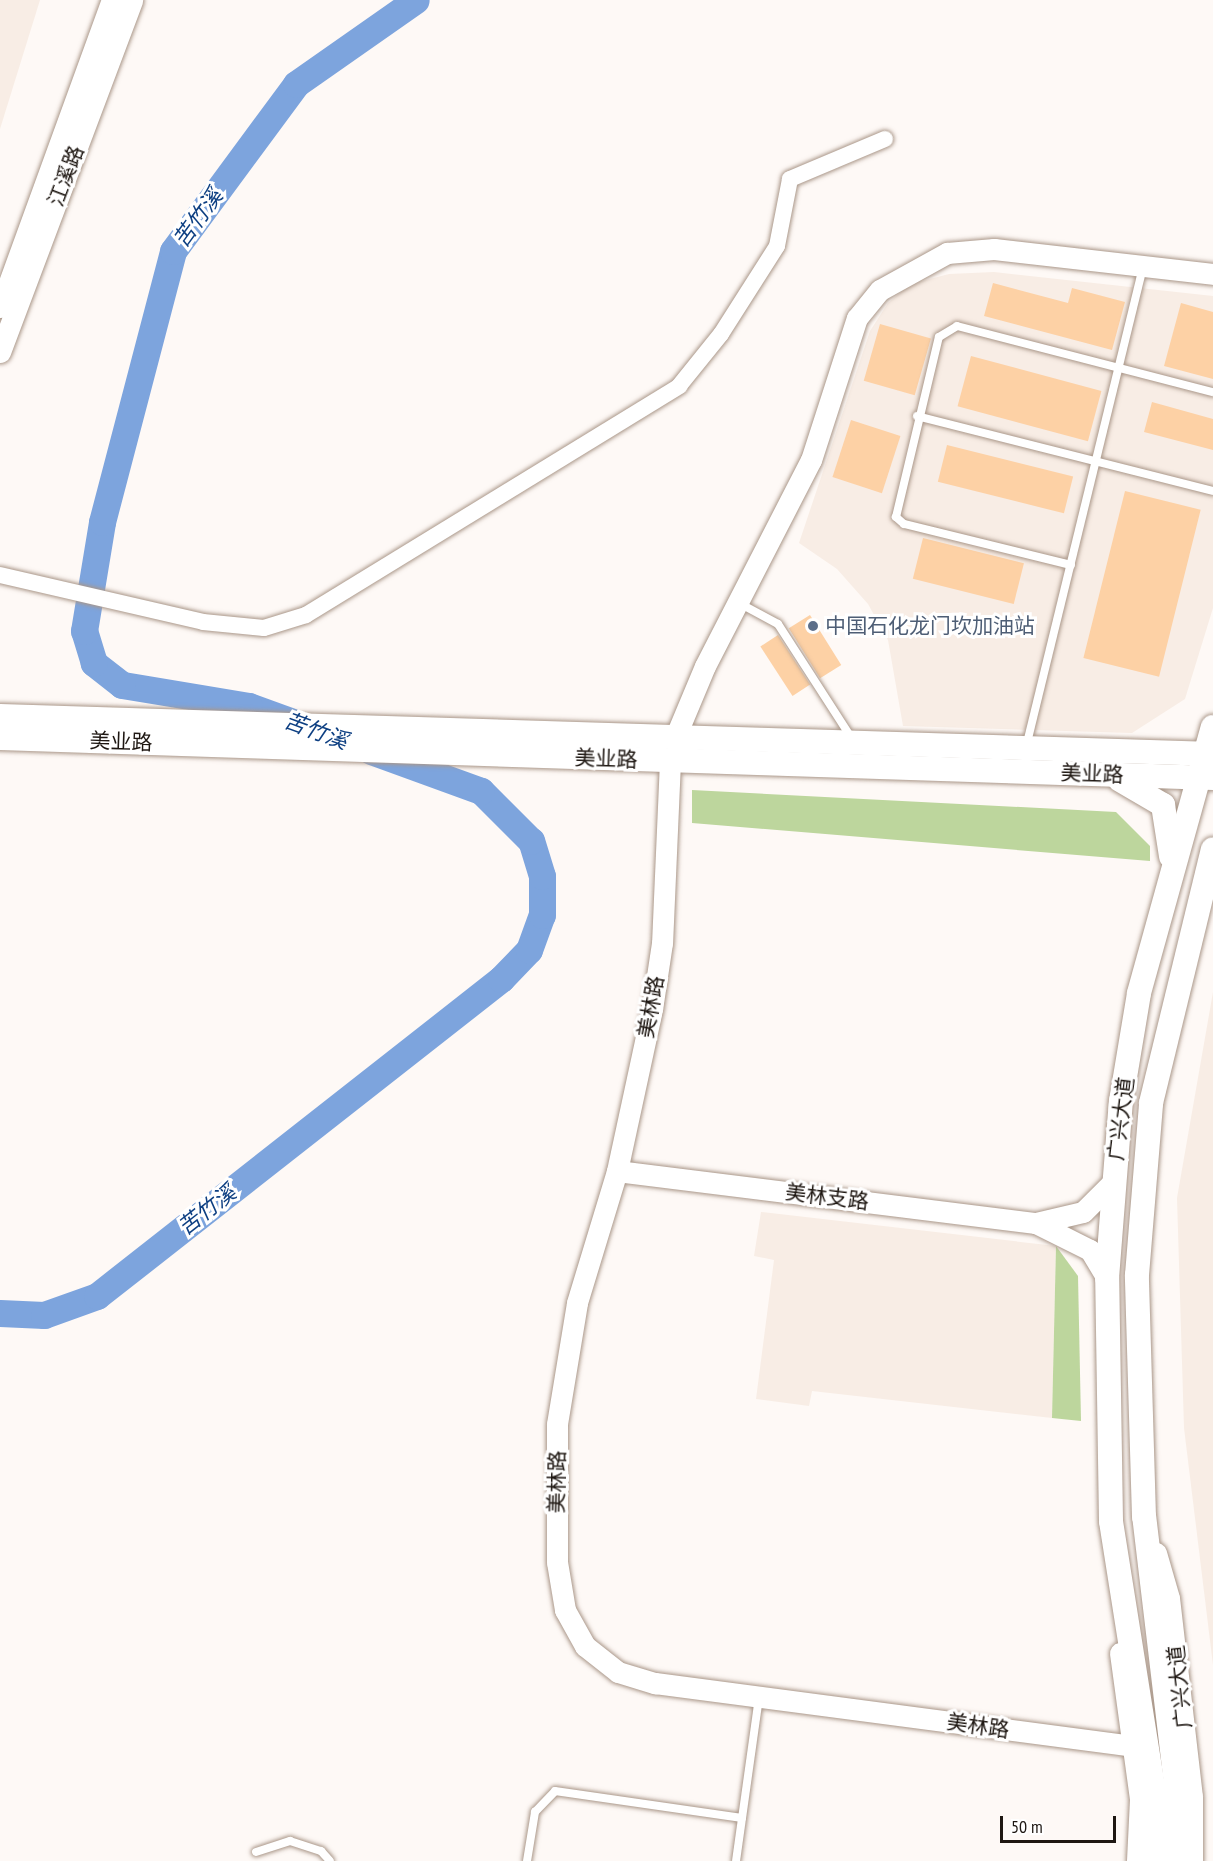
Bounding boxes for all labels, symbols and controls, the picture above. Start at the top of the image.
street label: 江溪路 [43,142,89,210]
water label: 苦竹溪 [168,184,228,252]
place label: 中国石化龙门坎加油站 [825,613,1035,639]
marker: 中国石化龙门坎加油站 [806,619,820,633]
water label: 苦竹溪 [280,707,352,755]
street label: 美业路 [89,728,153,756]
street label: 美业路 [574,745,638,773]
street label: 美业路 [1060,760,1124,788]
street label: 美林路 [633,974,669,1040]
street label: 广兴大道 [1103,1076,1139,1162]
water label: 苦竹溪 [173,1179,241,1241]
street label: 美林支路 [784,1179,870,1215]
street label: 美林路 [544,1450,570,1514]
street label: 广兴大道 [1163,1644,1197,1730]
street label: 美林路 [945,1709,1011,1743]
scale bar [1003,1804,1118,1842]
text: 50 m [1011,1815,1043,1838]

